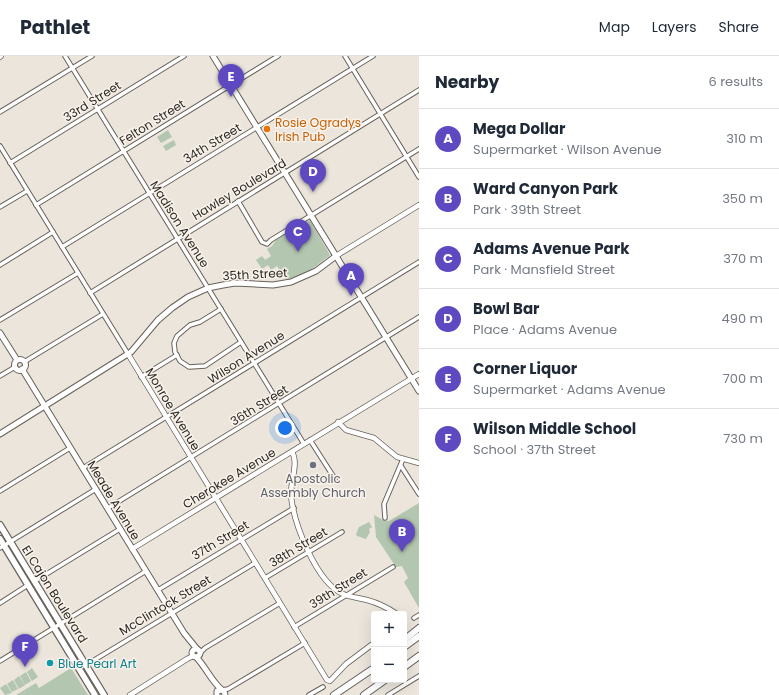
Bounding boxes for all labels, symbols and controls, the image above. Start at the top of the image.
text: Pathlet [20,14,90,41]
text: Map [599,17,630,37]
text: Layers [652,17,696,37]
text: Share [718,17,759,37]
pin: E [218,64,244,97]
text: Nearby [435,70,499,94]
text: 6 results [709,72,763,91]
street label: 33rd Street [60,77,124,125]
street label: Felton Street [116,95,188,149]
place label: Rosie Ogradys Irish Pub [275,114,361,145]
text: Mega Dollar [473,118,565,139]
street label: 34th Street [180,119,244,167]
marker: Rosie Ogradys Irish Pub [262,124,272,134]
text: A [443,129,453,148]
text: 310 m [726,129,763,148]
text: Supermarket · Wilson Avenue [473,140,662,159]
street label: Hawley Boulevard [189,154,289,224]
pin: D [300,159,326,192]
street label: Madison Avenue [146,177,214,271]
text: Ward Canyon Park [473,178,618,199]
text: B [444,189,452,208]
text: 350 m [722,189,763,208]
text: Park · 39th Street [473,200,581,219]
pin: C [285,219,311,252]
text: Adams Avenue Park [473,238,629,259]
text: C [443,249,453,268]
text: 370 m [723,249,763,268]
text: Park · Mansfield Street [473,260,615,279]
pin: A [338,263,364,296]
street label: 35th Street [222,264,288,284]
text: Bowl Bar [473,298,540,319]
text: D [443,309,453,328]
text: 490 m [722,309,763,328]
text: Place · Adams Avenue [473,320,617,339]
street label: Wilson Avenue [204,327,288,387]
text: Corner Liquor [473,358,577,379]
street label: Monroe Avenue [142,365,204,453]
text: E [444,369,452,388]
text: 700 m [723,369,763,388]
text: Supermarket · Adams Avenue [473,380,666,399]
street label: 36th Street [227,381,291,429]
your location [275,418,295,438]
text: Wilson Middle School [473,418,636,439]
text: F [444,429,452,448]
text: 730 m [723,429,763,448]
text: School · 37th Street [473,440,596,459]
street label: Cherokee Avenue [179,443,279,513]
street label: Meade Avenue [84,457,144,543]
marker: Apostolic Assembly Church [308,460,318,470]
place label: Apostolic Assembly Church [260,470,366,501]
street label: 37th Street [188,516,252,564]
pin: B [389,519,415,552]
street label: 38th Street [266,523,330,571]
street label: El Cajon Boulevard [18,542,92,646]
street label: 39th Street [306,564,370,612]
street label: McClintock Street [116,571,214,639]
map controls [371,611,407,683]
button: + [371,611,407,647]
pin: F [12,634,38,667]
button: − [371,647,407,683]
place label: Blue Pearl Art [58,655,137,672]
marker: Blue Pearl Art [45,658,55,668]

